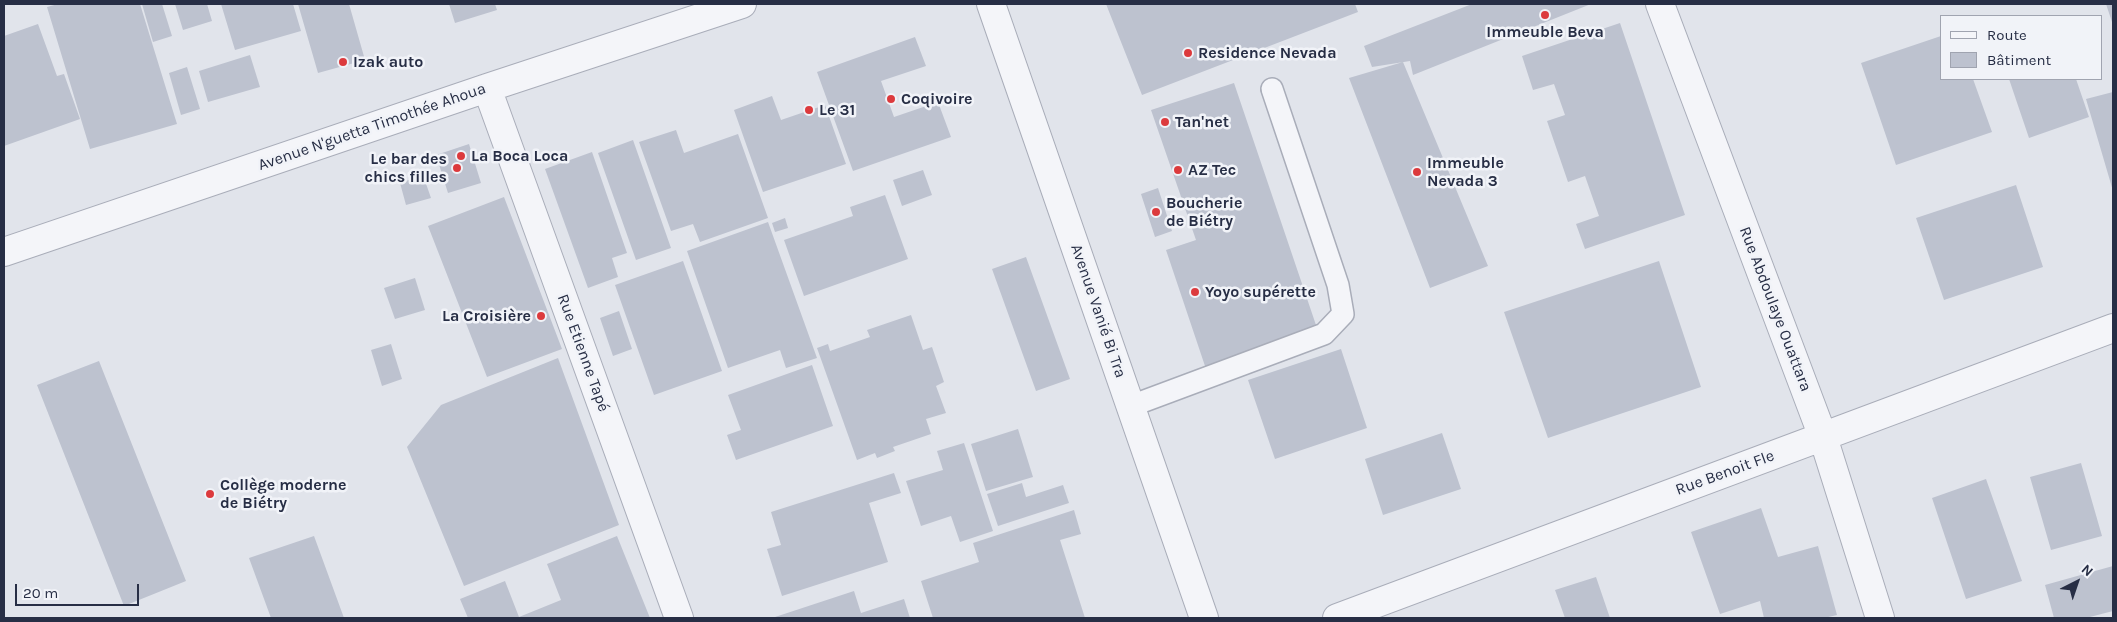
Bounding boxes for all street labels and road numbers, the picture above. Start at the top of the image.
street label: Avenue N'guetta Timothée Ahoua [256,79,488,175]
street label: Rue Abdoulaye Ouattara [1735,224,1815,394]
street label: Avenue Vanié Bi Tra [1066,242,1130,380]
street label: Rue Etienne Tapé [553,292,613,414]
street label: Rue Benoit Fle [1673,446,1777,500]

